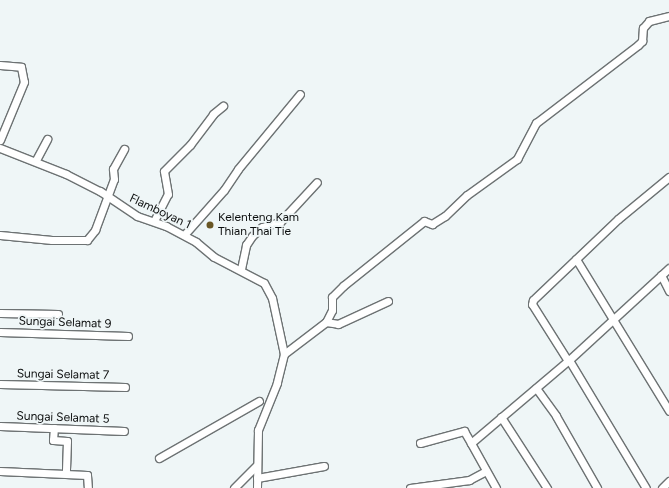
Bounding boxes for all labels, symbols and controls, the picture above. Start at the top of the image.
street label: Flamboyan 1 [127,191,193,233]
place label: Kelenteng Kam Thian Thai Tie [218,211,299,239]
marker: Kelenteng Kam Thian Thai Tie [205,220,215,230]
street label: Sungai Selamat 9 [18,314,112,332]
street label: Sungai Selamat 7 [17,367,109,383]
street label: Sungai Selamat 5 [16,409,110,427]

